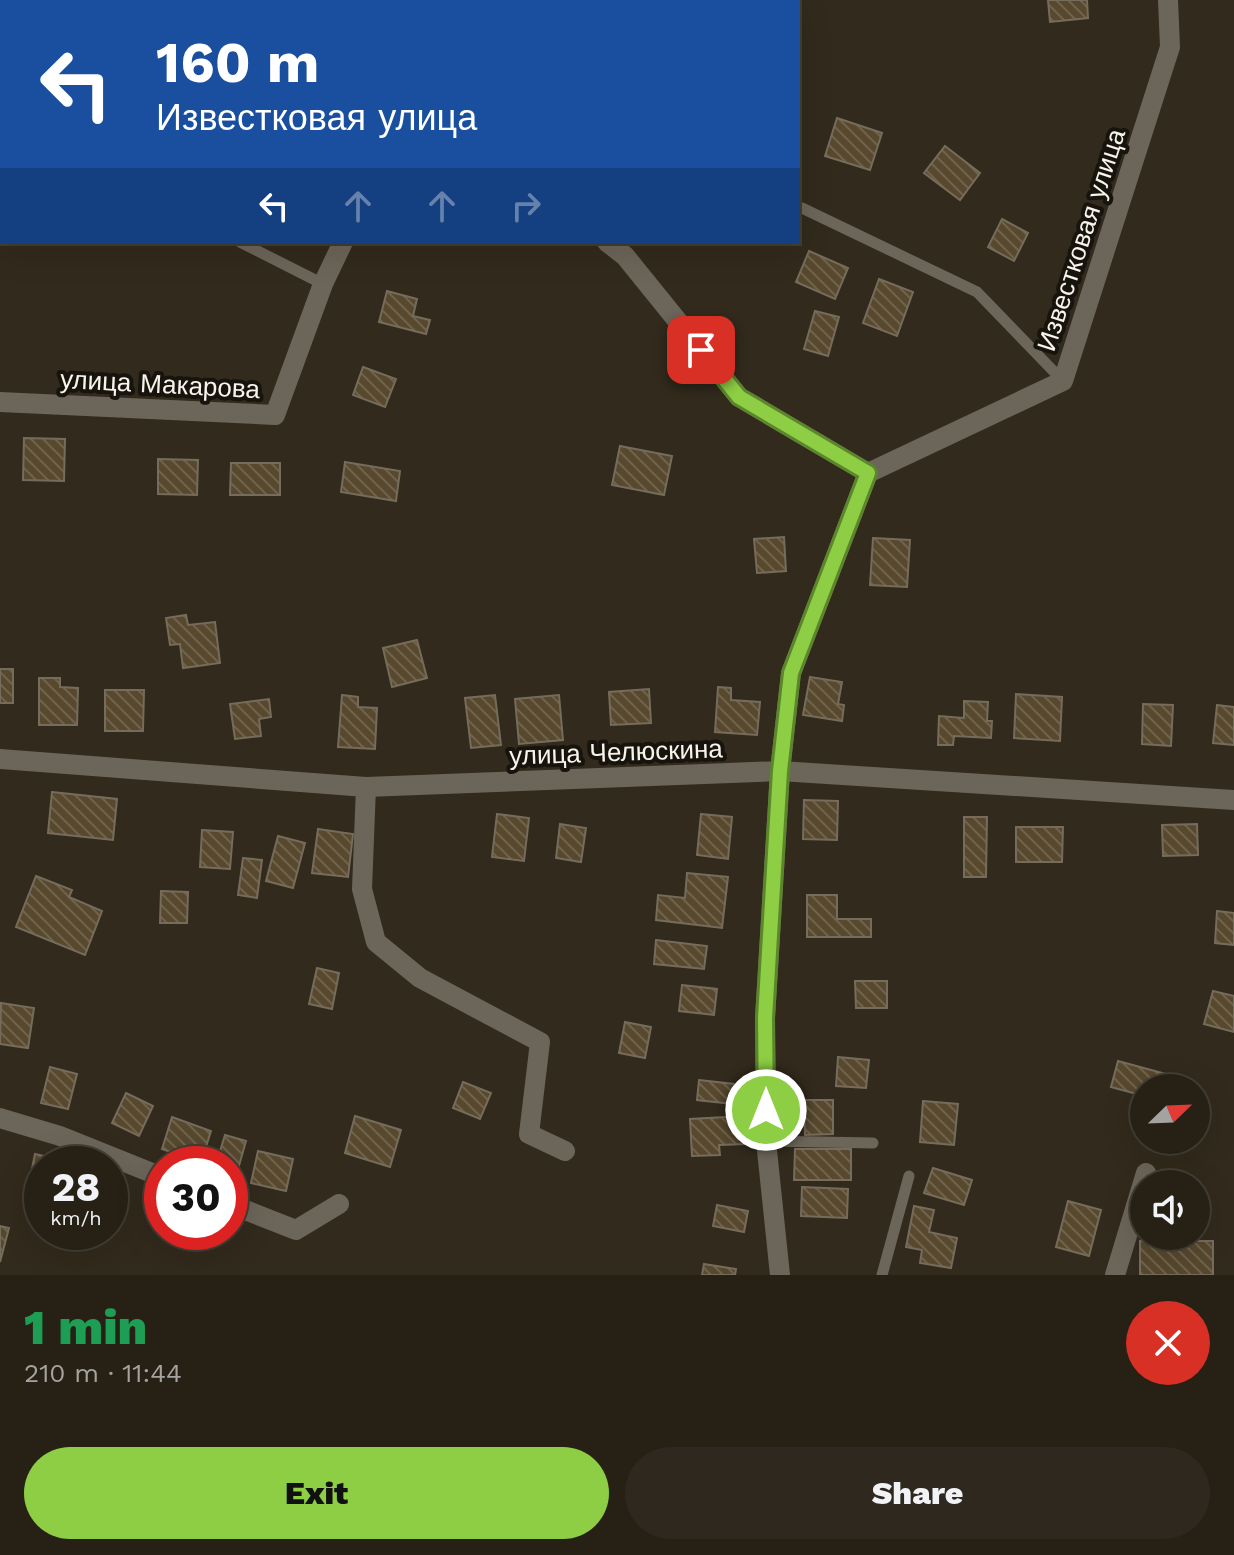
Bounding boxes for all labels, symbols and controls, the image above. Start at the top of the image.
text: 160 m [156,30,319,96]
icon: left [24,32,128,136]
text: Известковая улица [156,97,477,139]
street label: Известковая улица [1031,125,1131,355]
icon: left [252,184,296,228]
icon: ahead [336,184,380,228]
icon: ahead [420,184,464,228]
icon: right [504,184,548,228]
pin [667,316,735,384]
icon: arrive [679,328,723,372]
street label: улица Макарова [59,364,261,404]
street label: улица Челюскина [509,733,724,771]
position arrow [724,1068,808,1152]
north arrow [1130,1074,1210,1154]
map controls [1130,1074,1210,1250]
speed limit sign: 30 [144,1146,248,1250]
text: 28 [52,1164,100,1211]
button: sound [1130,1170,1210,1250]
text: km/h [50,1206,102,1230]
text: 1 min [24,1299,147,1356]
button: close [1126,1301,1210,1385]
text: 210 m · 11:44 [24,1358,182,1388]
button: Exit [24,1447,609,1539]
button: Share [625,1447,1210,1539]

